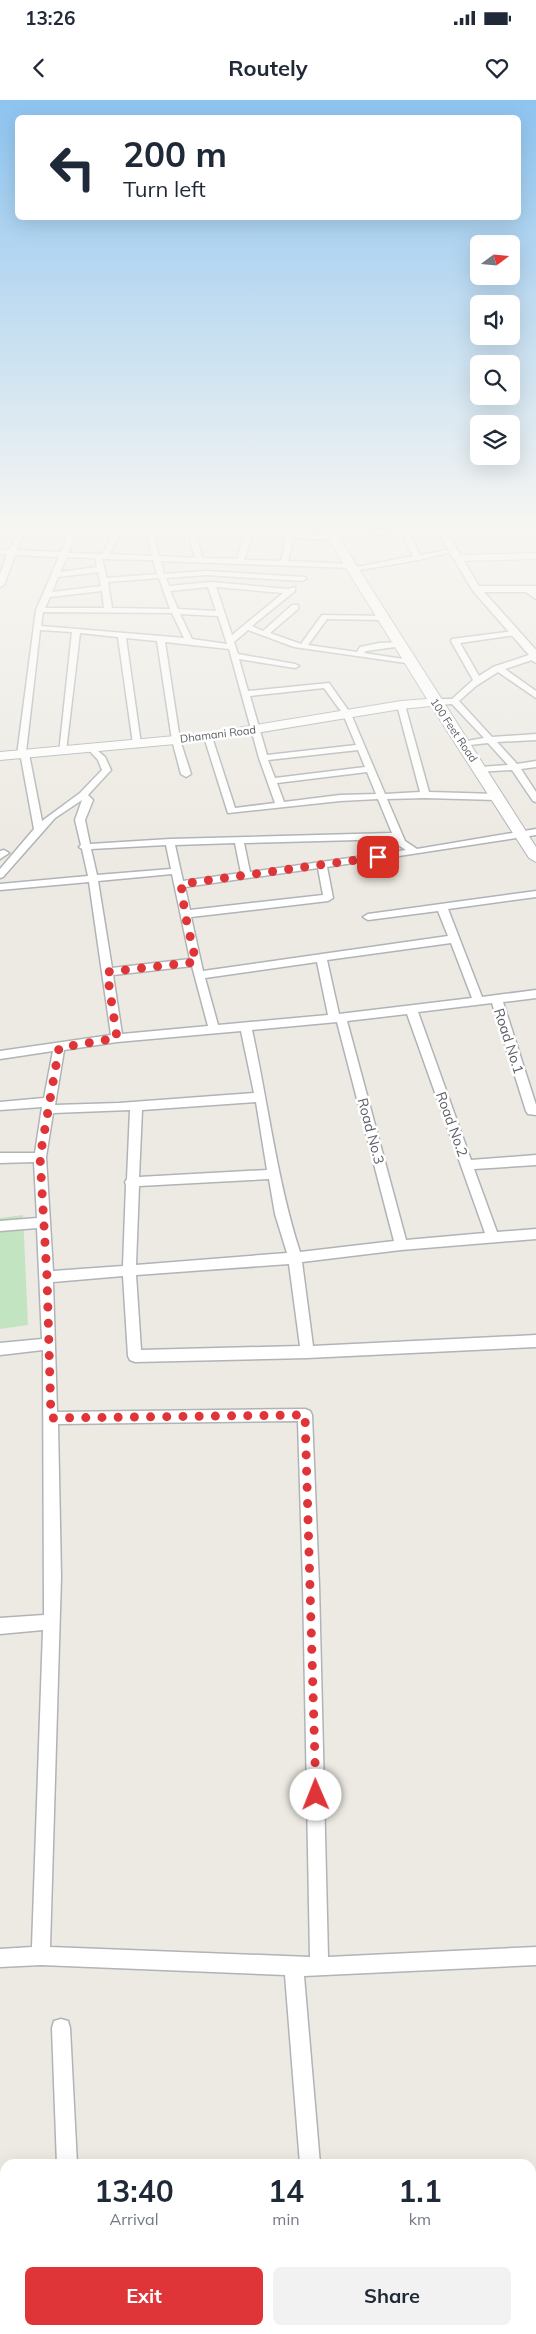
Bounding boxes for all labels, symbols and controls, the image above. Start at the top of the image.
text: 13:26 [25,6,75,30]
icon: back [25,54,53,82]
text: Routely [228,54,308,82]
icon: heart [483,54,511,82]
text: 200 m [123,132,227,176]
icon: left [40,135,105,200]
text: Turn left [123,175,206,203]
north arrow [470,235,520,285]
map controls [470,235,520,465]
button: sound [470,295,520,345]
button: search [470,355,520,405]
button: layers [470,415,520,465]
street label: 100 Feet Road [427,695,481,765]
street label: Dhamani Road [179,722,257,746]
pin [357,836,399,878]
icon: arrive [364,843,392,871]
street label: Road No.1 [490,1006,528,1076]
street label: Road No.2 [432,1089,472,1159]
street label: Road No.3 [354,1096,388,1166]
position arrow [289,1768,341,1820]
text: 13:40 [94,2172,174,2210]
text: 14 [268,2172,304,2210]
text: 1.1 [398,2172,442,2210]
text: Arrival [110,2209,158,2229]
text: min [272,2209,300,2229]
text: km [409,2209,431,2229]
button: Exit [25,2267,263,2325]
button: Share [273,2267,511,2325]

